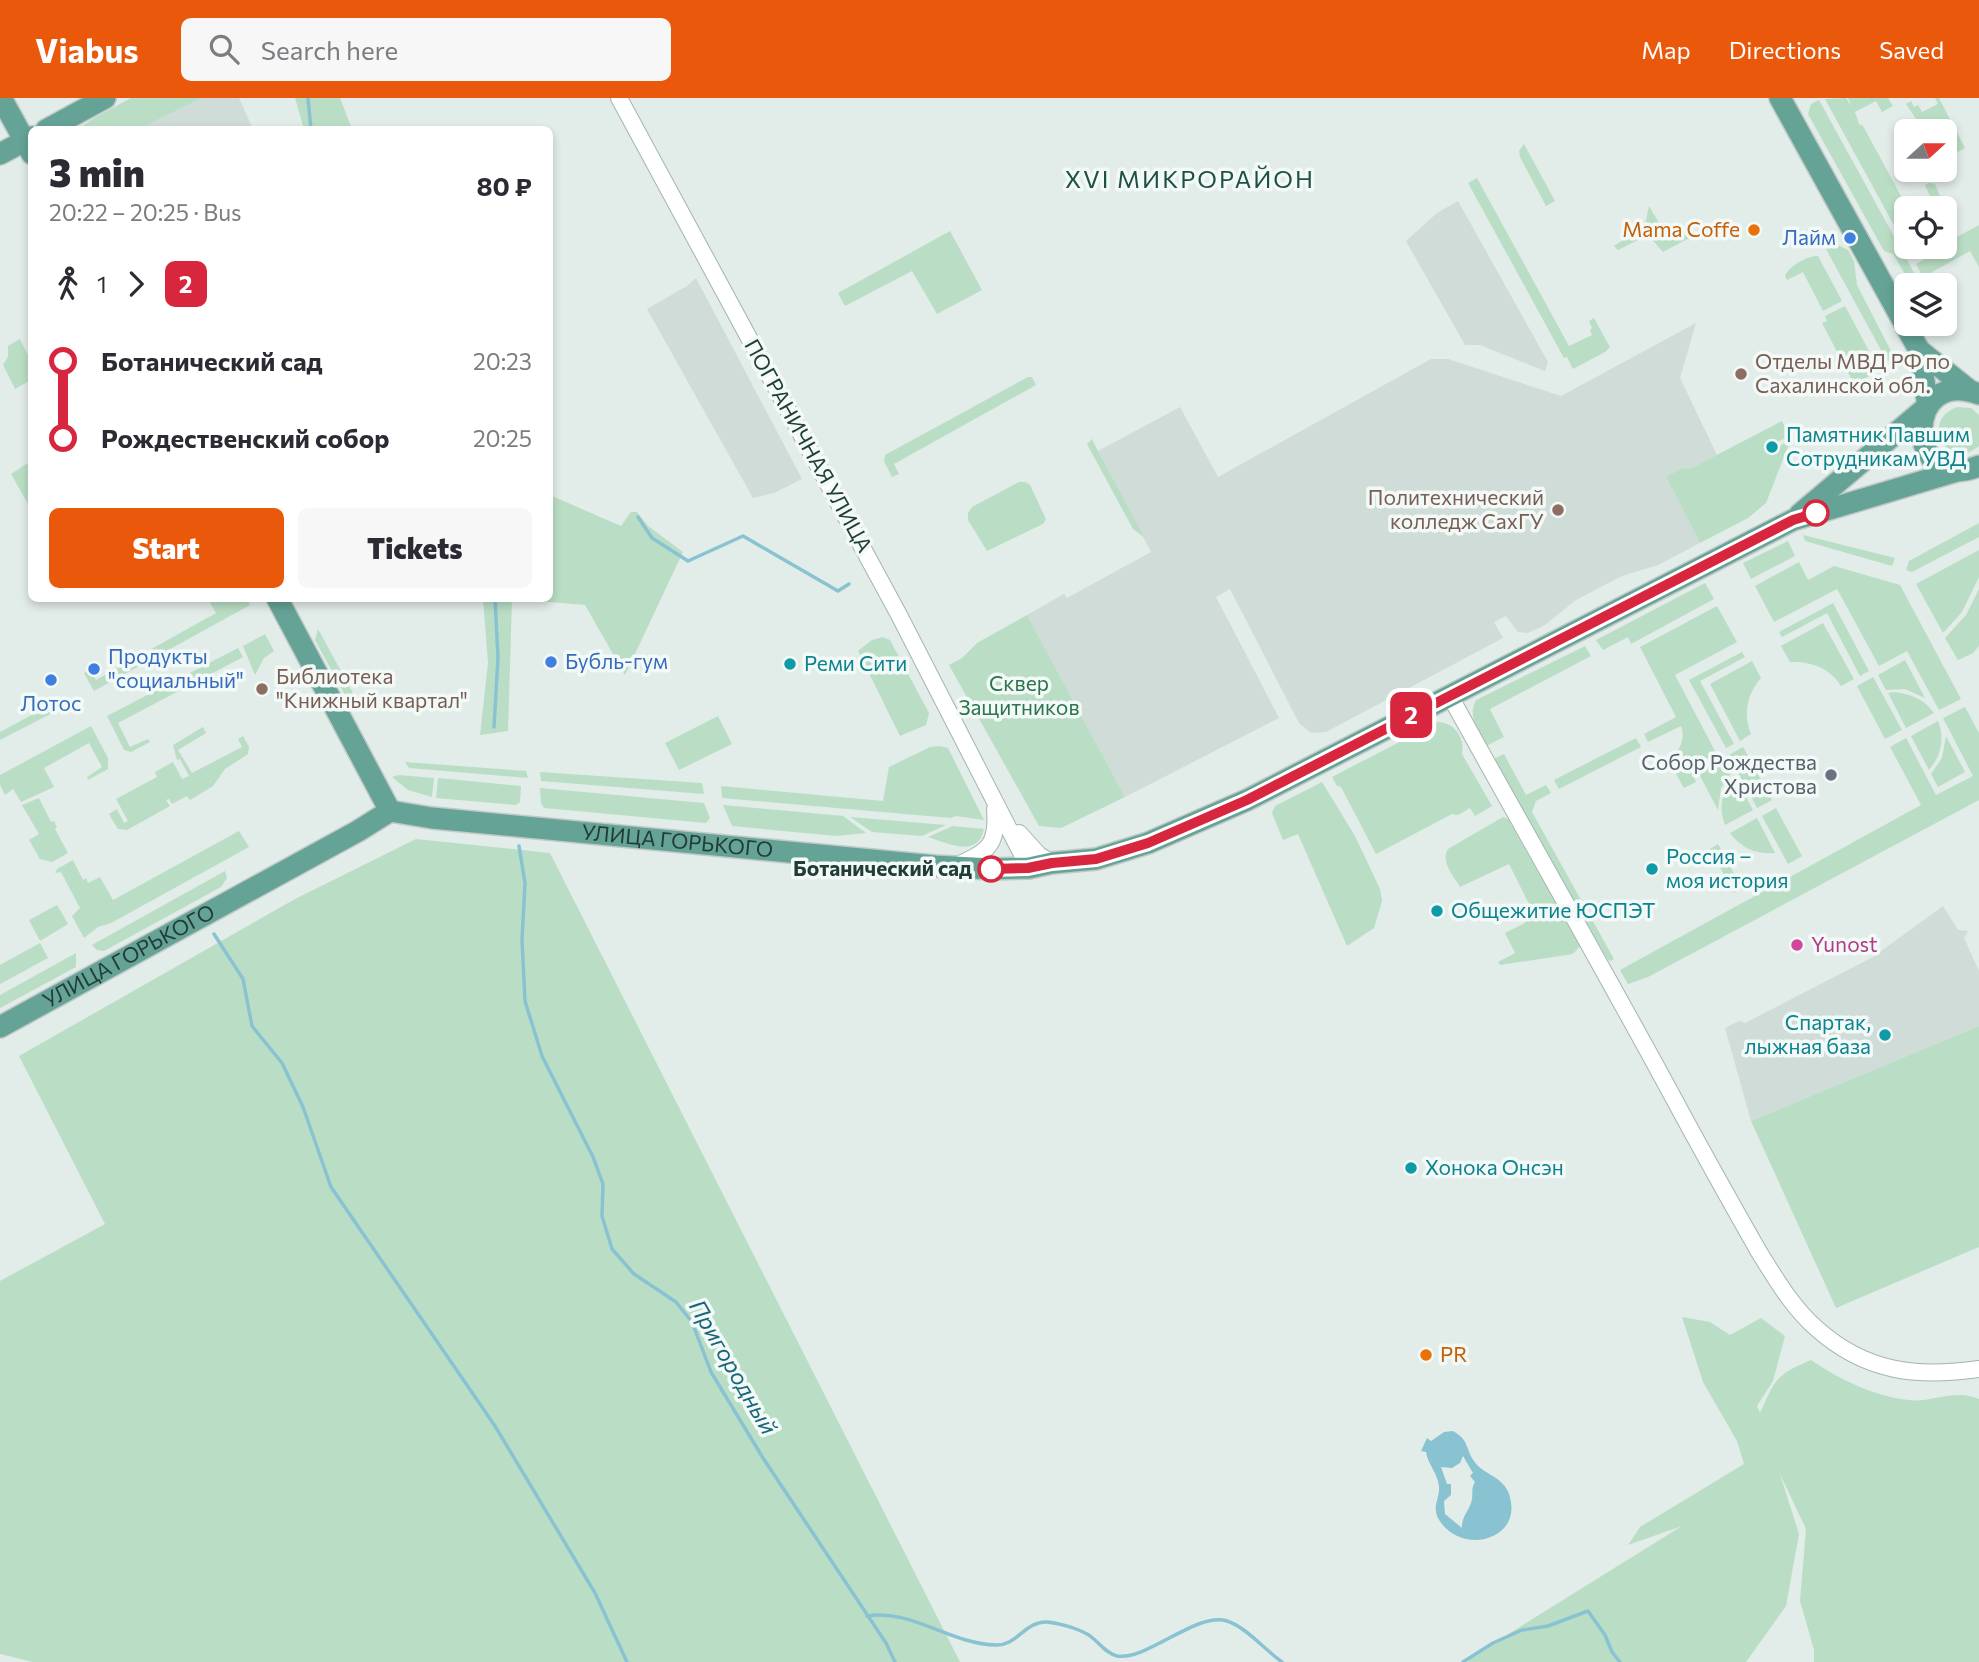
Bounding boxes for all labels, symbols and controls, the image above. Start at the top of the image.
search box [181,18,671,81]
text: Viabus [35,29,139,70]
icon: search [205,30,243,68]
text: Search here [261,34,398,65]
text: Map [1641,35,1691,64]
text: Directions [1729,35,1841,64]
text: Saved [1879,35,1944,64]
north arrow [1894,119,1956,182]
map controls [1894,119,1957,336]
text: 3 min [49,148,145,195]
district label: XVI МИКРОРАЙОН [1065,164,1315,193]
text: 80 ₽ [477,170,532,201]
button: locate [1894,196,1957,259]
text: 20:22 – 20:25 · Bus [49,198,241,226]
place label: Mama Coffe [1622,216,1740,241]
marker: Mama Coffe [1746,222,1762,238]
place label: Лайм [1782,224,1836,249]
marker: Лайм [1842,230,1858,246]
icon: walk [49,265,87,303]
icon: forward [117,265,155,303]
text: 2 [179,269,193,298]
text: 1 [97,270,107,298]
button: layers [1894,273,1957,336]
street label: ПОГРАНИЧНАЯ УЛИЦА [740,334,878,556]
text: Ботанический сад [101,345,323,376]
text: 20:23 [473,347,532,375]
place label: Отделы МВД РФ по Сахалинской обл. [1755,348,1950,397]
marker: Отделы МВД РФ по Сахалинской обл. [1733,366,1749,382]
place label: Памятник Павшим Сотрудникам УВД [1786,421,1970,470]
text: Рождественский собор [101,422,390,453]
text: 20:25 [473,424,532,452]
marker: Памятник Павшим Сотрудникам УВД [1764,439,1780,455]
place label: Политехнический колледж СахГУ [1368,484,1544,533]
unlabelled marker [1803,500,1829,526]
marker: Политехнический колледж СахГУ [1550,502,1566,518]
button: Start [49,508,284,588]
button: Tickets [298,508,532,588]
place label: Продукты "социальный" [108,643,244,692]
place label: Бубль-гум [565,648,668,673]
place label: Реми Сити [804,650,907,675]
marker: Бубль-гум [543,654,559,670]
marker: Реми Сити [782,656,798,672]
marker: Продукты "социальный" [86,661,102,677]
place label: Библиотека "Книжный квартал" [276,663,468,712]
park label: Сквер Защитников [958,670,1080,719]
marker: Лотос [43,672,59,688]
marker: Библиотека "Книжный квартал" [254,681,270,697]
place label: Лотос [21,690,81,715]
line badge: 2 [1388,692,1434,738]
text: 2 [1404,700,1418,729]
place label: Собор Рождества Христова [1641,749,1817,798]
marker: Собор Рождества Христова [1823,767,1839,783]
street label: УЛИЦА ГОРЬКОГО [581,818,774,861]
place label: Россия – моя история [1666,843,1789,892]
place label: Ботанический сад [793,855,972,880]
marker: Ботанический сад [978,856,1004,882]
marker: Россия – моя история [1644,861,1660,877]
place label: Общежитие ЮСПЭТ [1451,897,1656,922]
street label: УЛИЦА ГОРЬКОГО [38,898,219,1012]
marker: Общежитие ЮСПЭТ [1429,903,1445,919]
place label: Yunost [1811,931,1878,956]
marker: Yunost [1789,937,1805,953]
place label: Спартак, лыжная база [1744,1009,1871,1058]
marker: Спартак, лыжная база [1877,1027,1893,1043]
place label: Хонока Онсэн [1425,1154,1564,1179]
marker: Хонока Онсэн [1403,1160,1419,1176]
water label: Пригородный [684,1294,784,1439]
place label: PR [1440,1341,1467,1366]
marker: PR [1418,1347,1434,1363]

